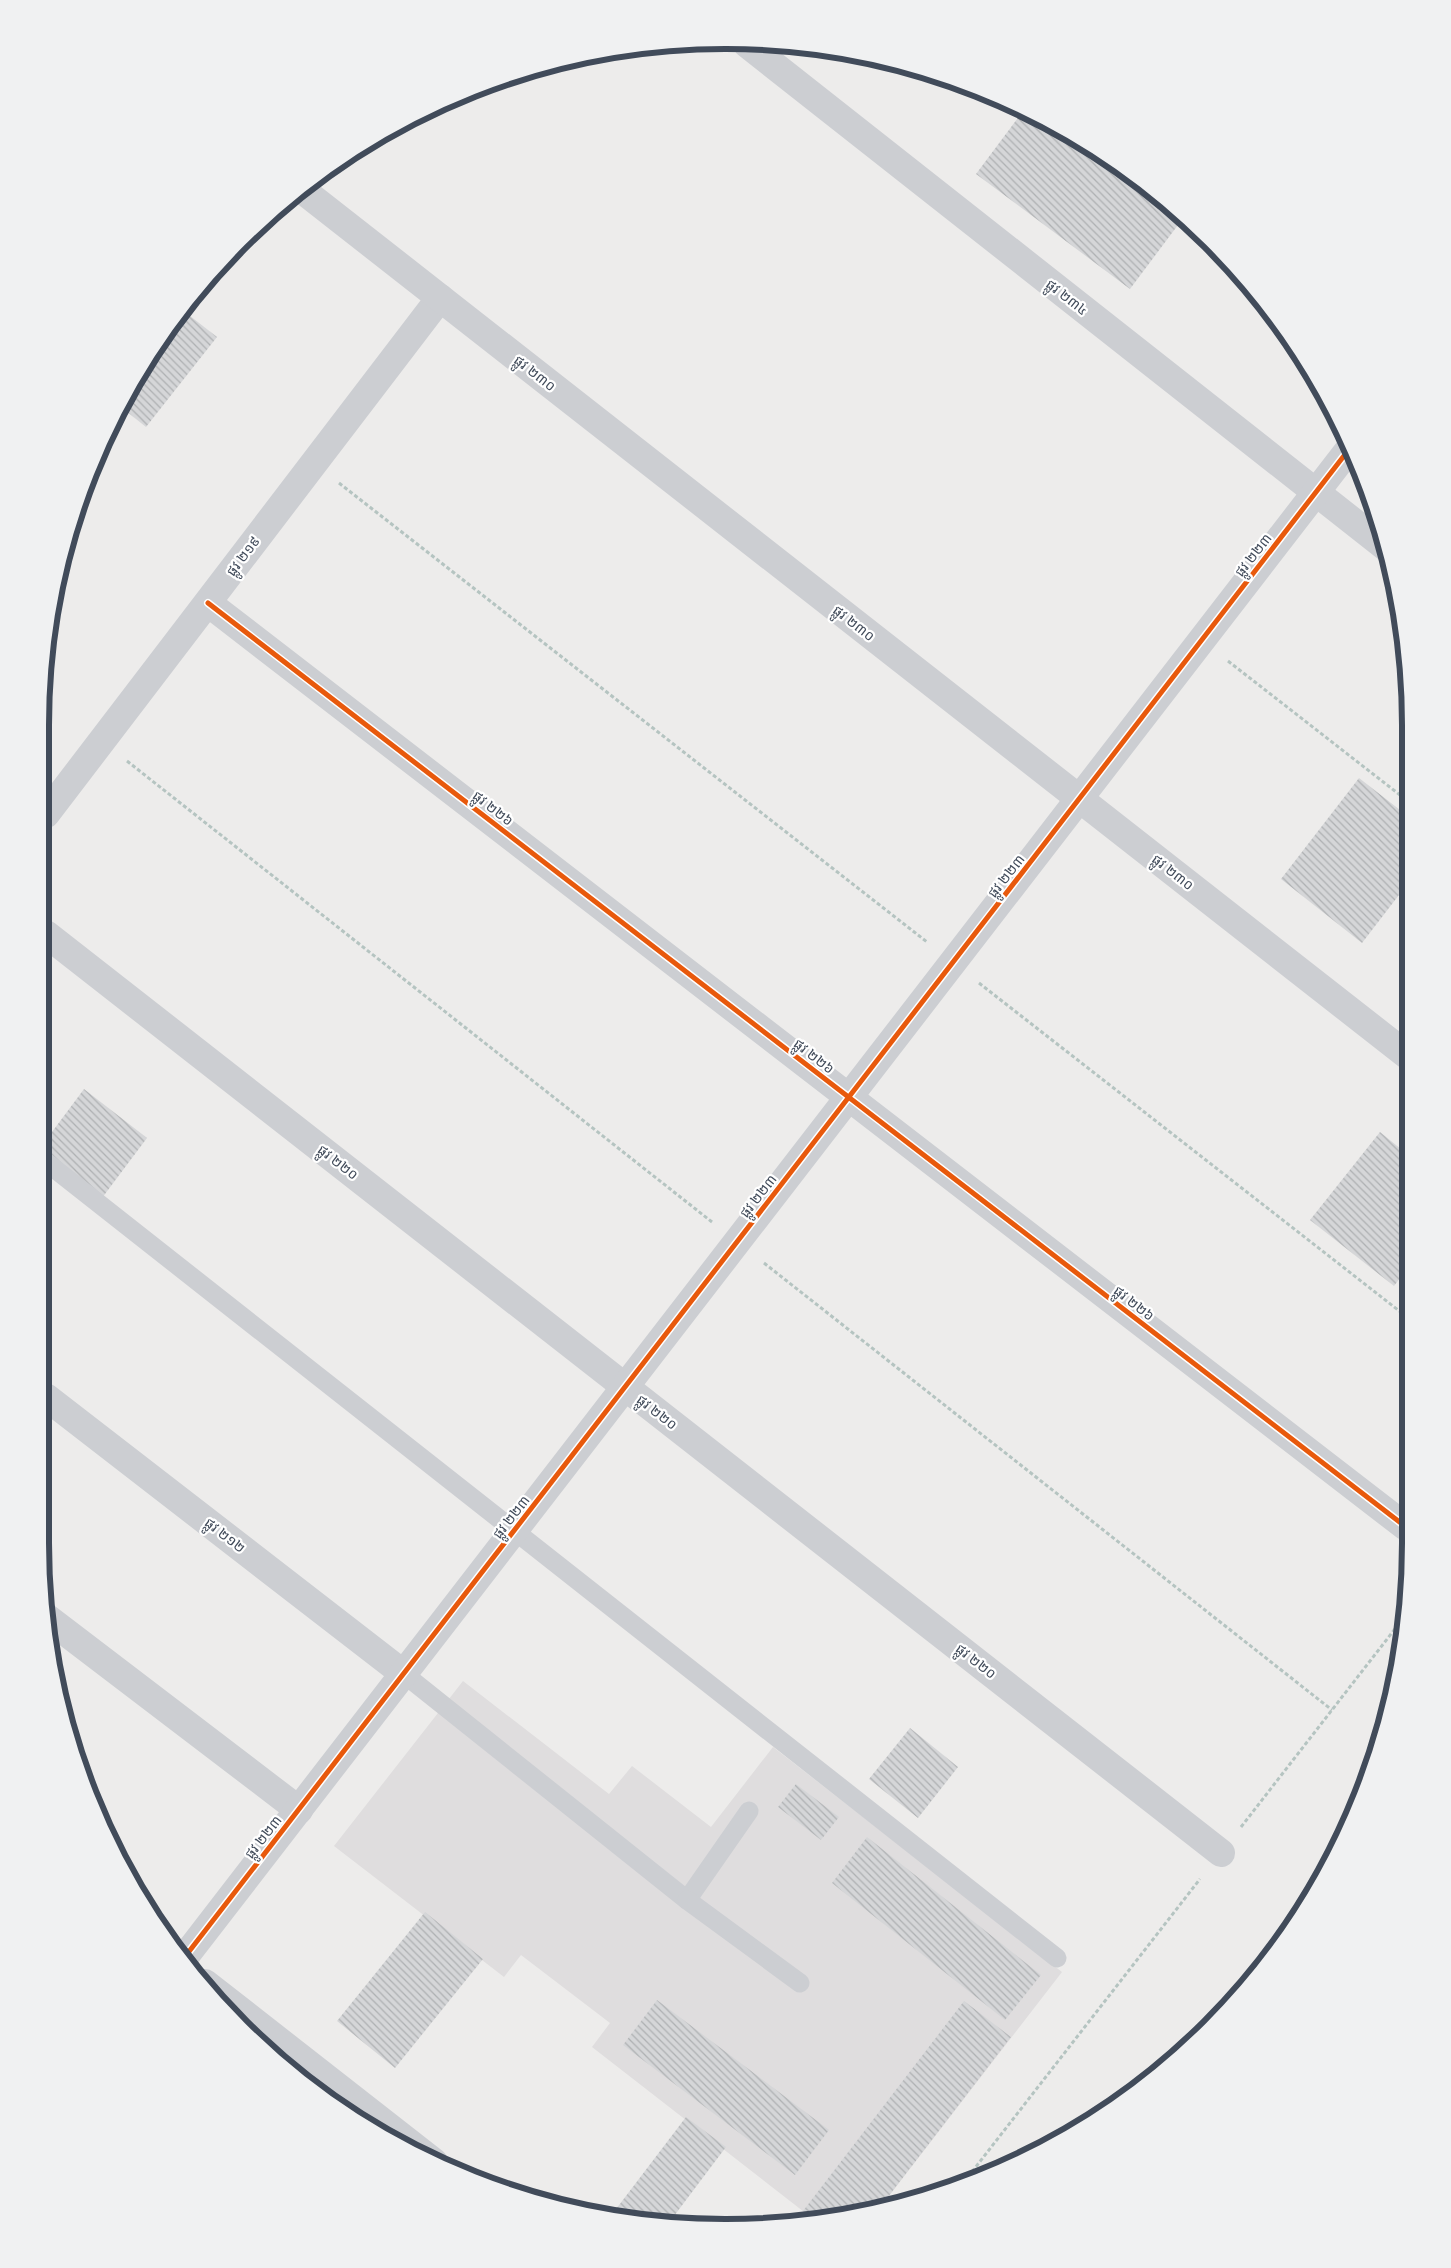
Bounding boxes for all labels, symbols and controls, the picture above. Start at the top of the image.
street label: ផ្លូវ ២៣៤ [1040,274,1092,322]
street label: ផ្លូវ ២៣០ [508,350,560,398]
street label: ផ្លូវ ២២៣ [1230,529,1278,582]
street label: ផ្លូវ ២១៩ [221,532,266,581]
street label: ផ្លូវ ២៣០ [827,600,879,648]
street label: ផ្លូវ ២២៦ [467,786,518,832]
street label: ផ្លូវ ២៣០ [1146,849,1198,897]
street label: ផ្លូវ ២២៣ [983,850,1031,903]
street label: ផ្លូវ ២២៦ [788,1034,839,1080]
street label: ផ្លូវ ២២០ [312,1140,363,1186]
street label: ផ្លូវ ២២៣ [735,1170,783,1223]
street label: ផ្លូវ ២២៦ [1108,1281,1159,1327]
street label: ផ្លូវ ២២០ [631,1390,682,1436]
street label: ផ្លូវ ២២៣ [488,1491,536,1544]
street label: ផ្លូវ ២១២ [199,1513,250,1559]
street label: ផ្លូវ ២២០ [950,1639,1001,1685]
street label: ផ្លូវ ២២៣ [240,1811,288,1864]

